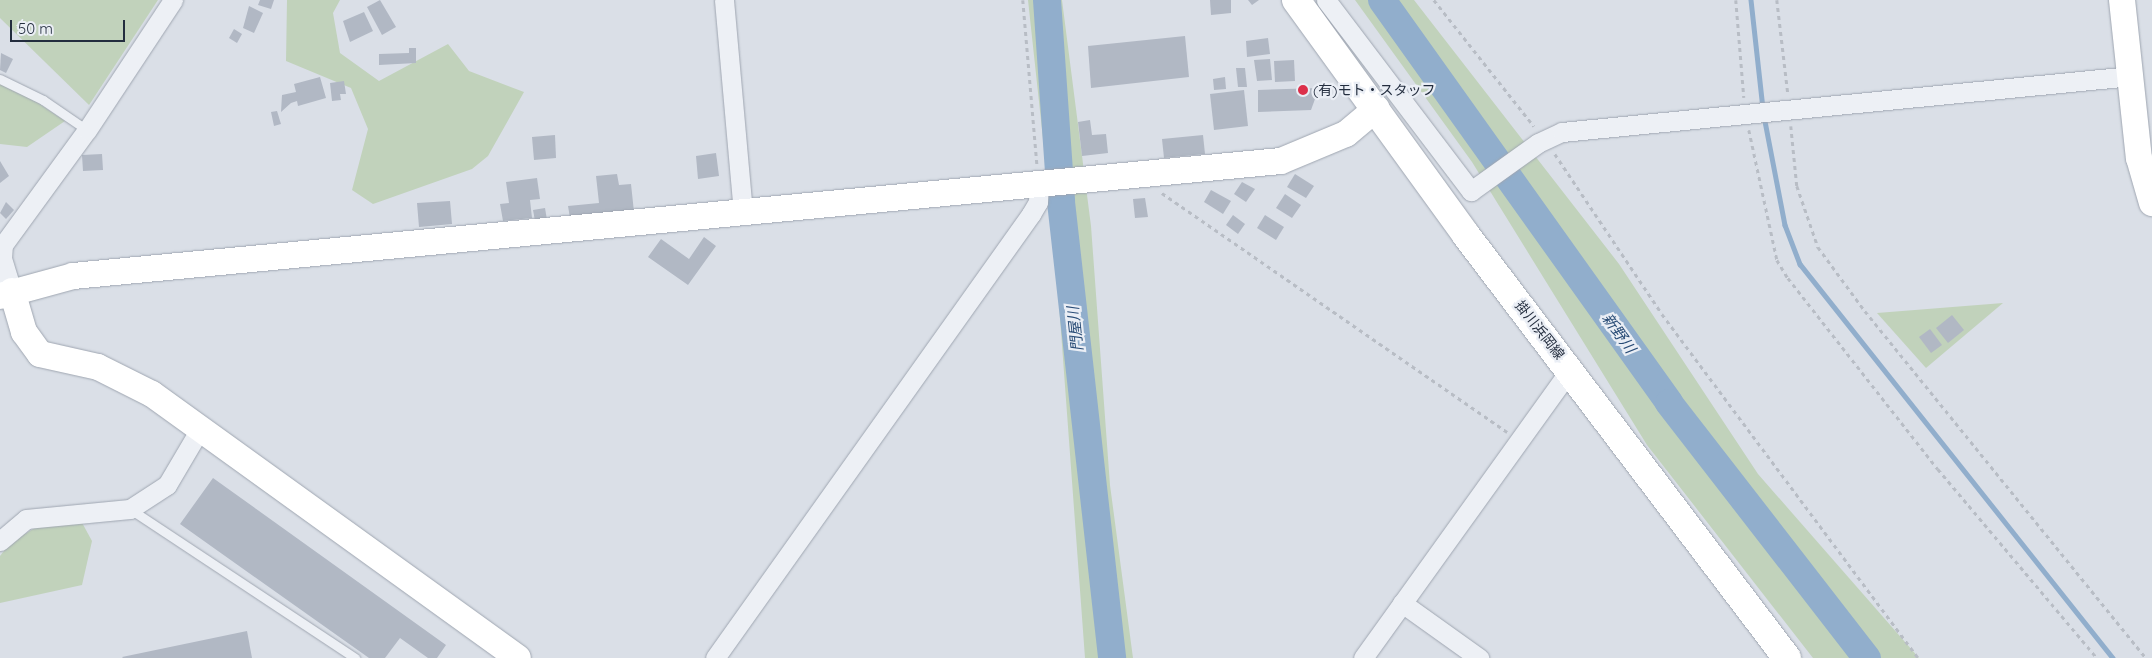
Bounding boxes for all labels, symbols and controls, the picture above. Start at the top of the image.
scale bar [12,10,128,42]
text: 50 m [18,19,53,38]
place label: (有)モト・スタッフ [1313,82,1435,98]
marker: (有)モト・スタッフ [1297,84,1309,96]
street label: 掛川浜岡線 [1512,297,1568,363]
water label: 門屋川 [1064,306,1086,352]
water label: 新野川 [1598,310,1640,356]

